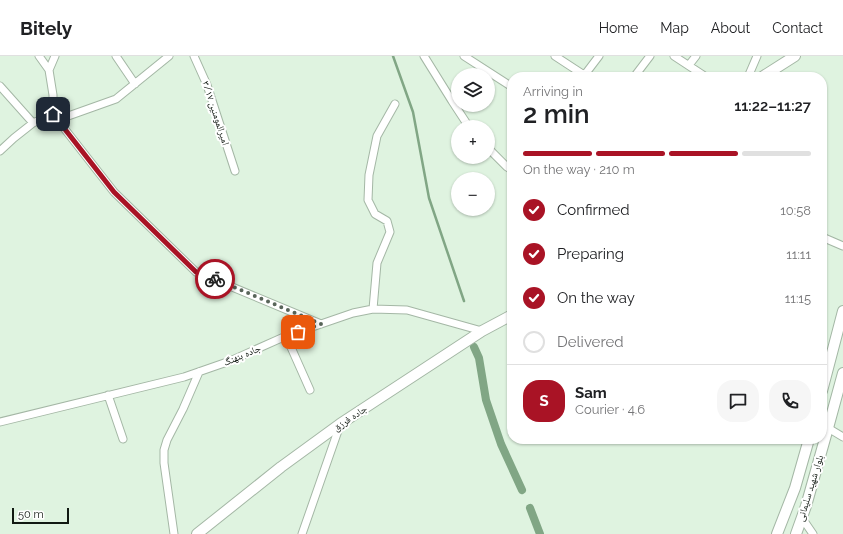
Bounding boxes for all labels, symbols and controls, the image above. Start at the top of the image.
text: Bitely [20,17,72,39]
text: Home [599,20,638,36]
text: Map [660,20,689,36]
text: About [711,20,750,36]
text: Contact [772,20,823,36]
map controls [451,68,495,216]
button: layers [451,68,495,112]
street label: امیرالمومنین ۳/۱۷ [199,79,232,147]
text: Arriving in [523,84,583,99]
pin [36,97,70,131]
text: 11:22–11:27 [734,97,811,115]
text: 2 min [523,99,590,129]
icon: home [42,103,64,125]
button: + [451,120,495,164]
text: On the way · 210 m [523,162,635,177]
button: − [451,172,495,216]
icon: check [523,199,545,221]
text: Confirmed [557,201,630,219]
text: 10:58 [780,203,811,218]
icon: check [523,243,545,265]
text: Preparing [557,245,624,263]
text: 11:11 [786,247,811,262]
courier [195,259,235,299]
icon: bike [204,268,226,290]
icon: check [523,287,545,309]
text: On the way [557,289,635,307]
text: 11:15 [785,291,811,306]
pin [281,315,315,349]
icon: bag [287,321,309,343]
text: Delivered [557,333,624,351]
street label: جاده بنهنگ [222,342,263,368]
button: chat [717,380,759,422]
button: phone [769,380,811,422]
text: Sam [575,384,607,402]
text: S [539,392,549,410]
street label: جاده فرزق [331,402,370,434]
text: Courier · 4.6 [575,402,645,417]
street label: بلوار شهید سلیمانی [795,453,826,523]
scale bar [12,506,69,525]
text: 50 m [18,508,44,521]

